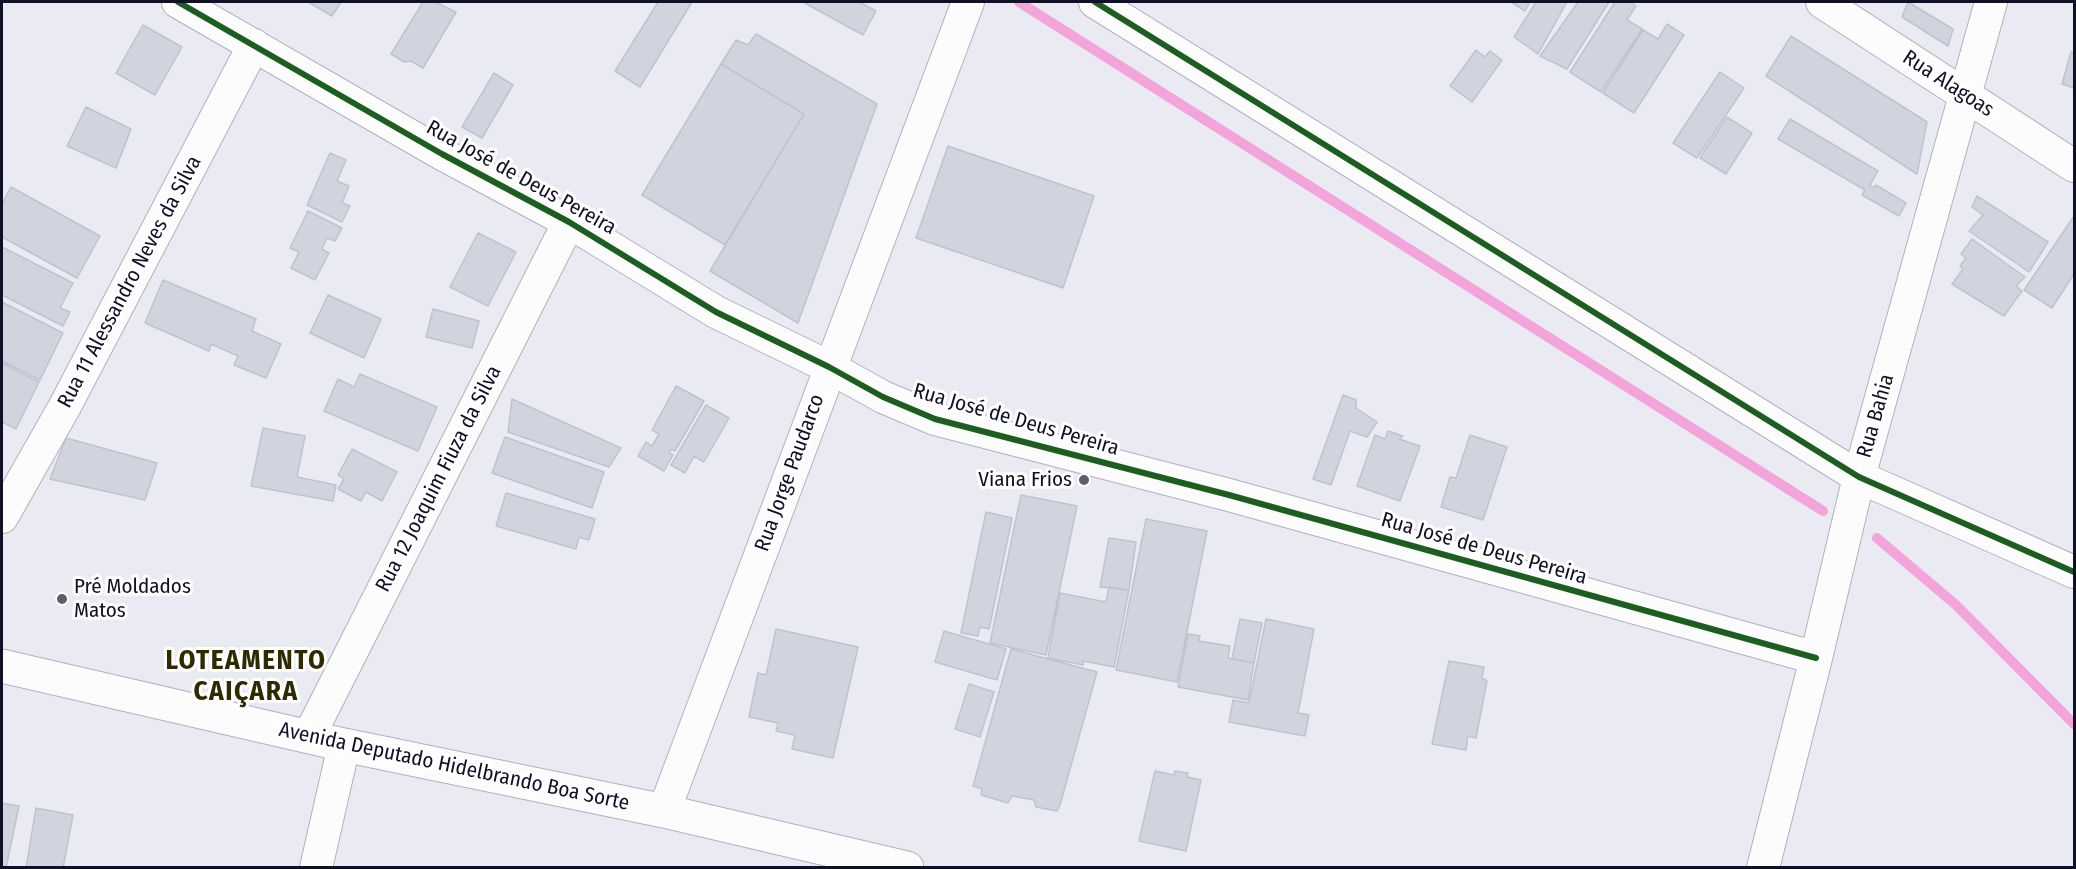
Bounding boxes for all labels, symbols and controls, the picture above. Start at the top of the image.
street label: Rua Alagoas [1898,45,1998,123]
street label: Rua José de Deus Pereira [422,115,620,241]
street label: Rua 11 Alessandro Neves da Silva [53,152,207,412]
street label: Rua 12 Joaquim Fiuza da Silva [371,362,507,596]
street label: Rua Bahia [1852,371,1900,461]
street label: Rua José de Deus Pereira [910,379,1122,461]
street label: Rua Jorge Paudarco [750,391,830,555]
place label: Viana Frios [978,467,1072,493]
marker: Viana Frios [1077,473,1091,487]
street label: Rua José de Deus Pereira [1378,508,1590,590]
place label: Pré Moldados Matos [74,574,191,624]
marker: Pré Moldados Matos [55,592,69,606]
district label: LOTEAMENTO CAIÇARA [166,645,326,708]
street label: Avenida Deputado Hidelbrando Boa Sorte [277,718,631,816]

